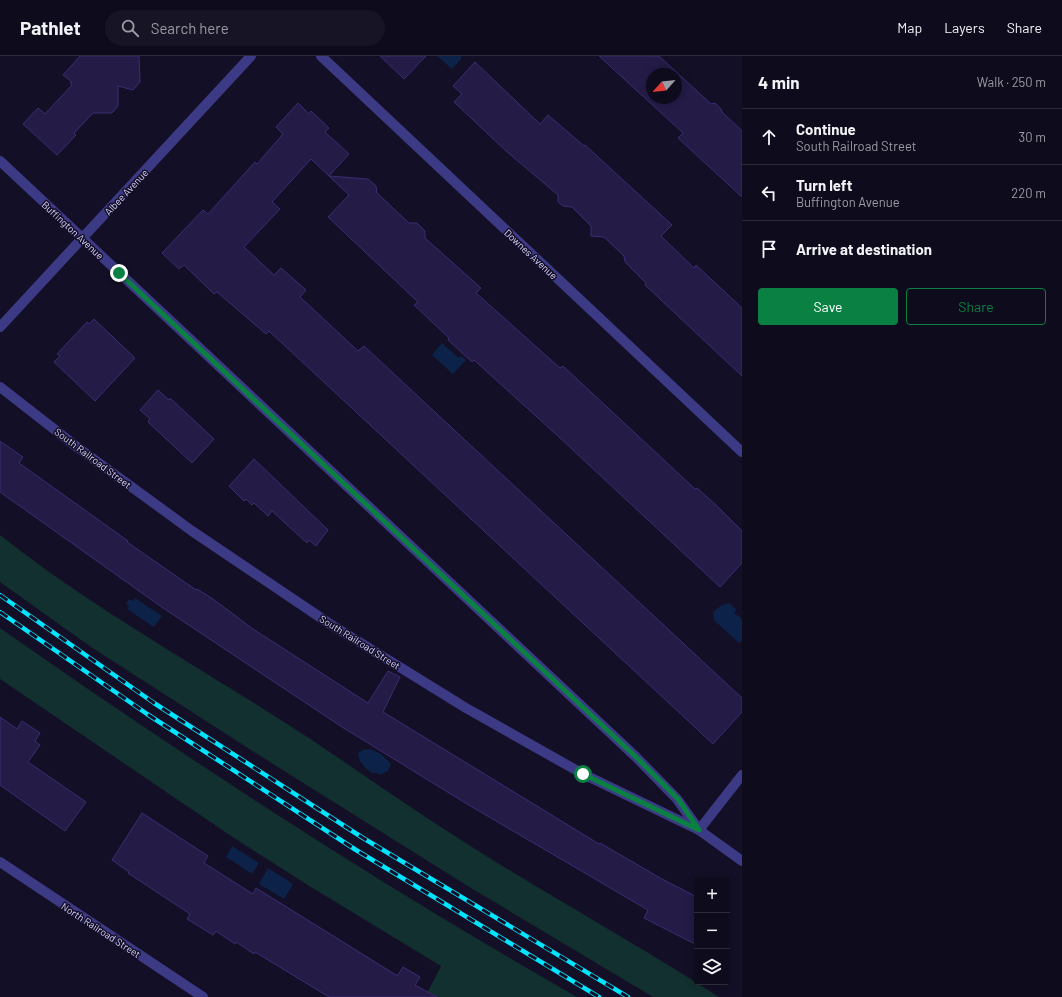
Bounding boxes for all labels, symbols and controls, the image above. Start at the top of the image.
search box [105,10,385,46]
text: Pathlet [20,16,81,39]
icon: search [119,17,141,39]
text: Search here [151,19,229,37]
text: Map [897,19,922,36]
text: Layers [944,19,985,36]
text: Share [1007,19,1042,36]
north arrow [646,68,682,104]
text: 4 min [758,72,800,92]
text: Walk · 250 m [977,74,1046,90]
text: Continue [796,120,856,138]
icon: ahead [758,126,780,148]
text: 30 m [1019,129,1046,145]
text: South Railroad Street [796,138,916,154]
street label: Albee Avenue [102,167,150,217]
text: Turn left [796,176,852,194]
icon: left [758,182,780,204]
text: 220 m [1011,185,1046,201]
text: Buffington Avenue [796,194,900,210]
street label: Buffington Avenue [40,198,106,262]
street label: Downes Avenue [502,226,560,282]
icon: arrive [758,238,780,260]
text: Arrive at destination [796,240,932,258]
route end [110,264,128,282]
button: Save [758,288,898,325]
button: Share [906,288,1046,325]
street label: South Railroad Street [52,425,134,491]
street label: South Railroad Street [318,612,403,672]
route start [574,765,592,783]
map controls [694,877,730,985]
button: + [694,877,730,913]
street label: North Railroad Street [59,900,143,960]
button: − [694,913,730,949]
button: layers [694,949,730,985]

